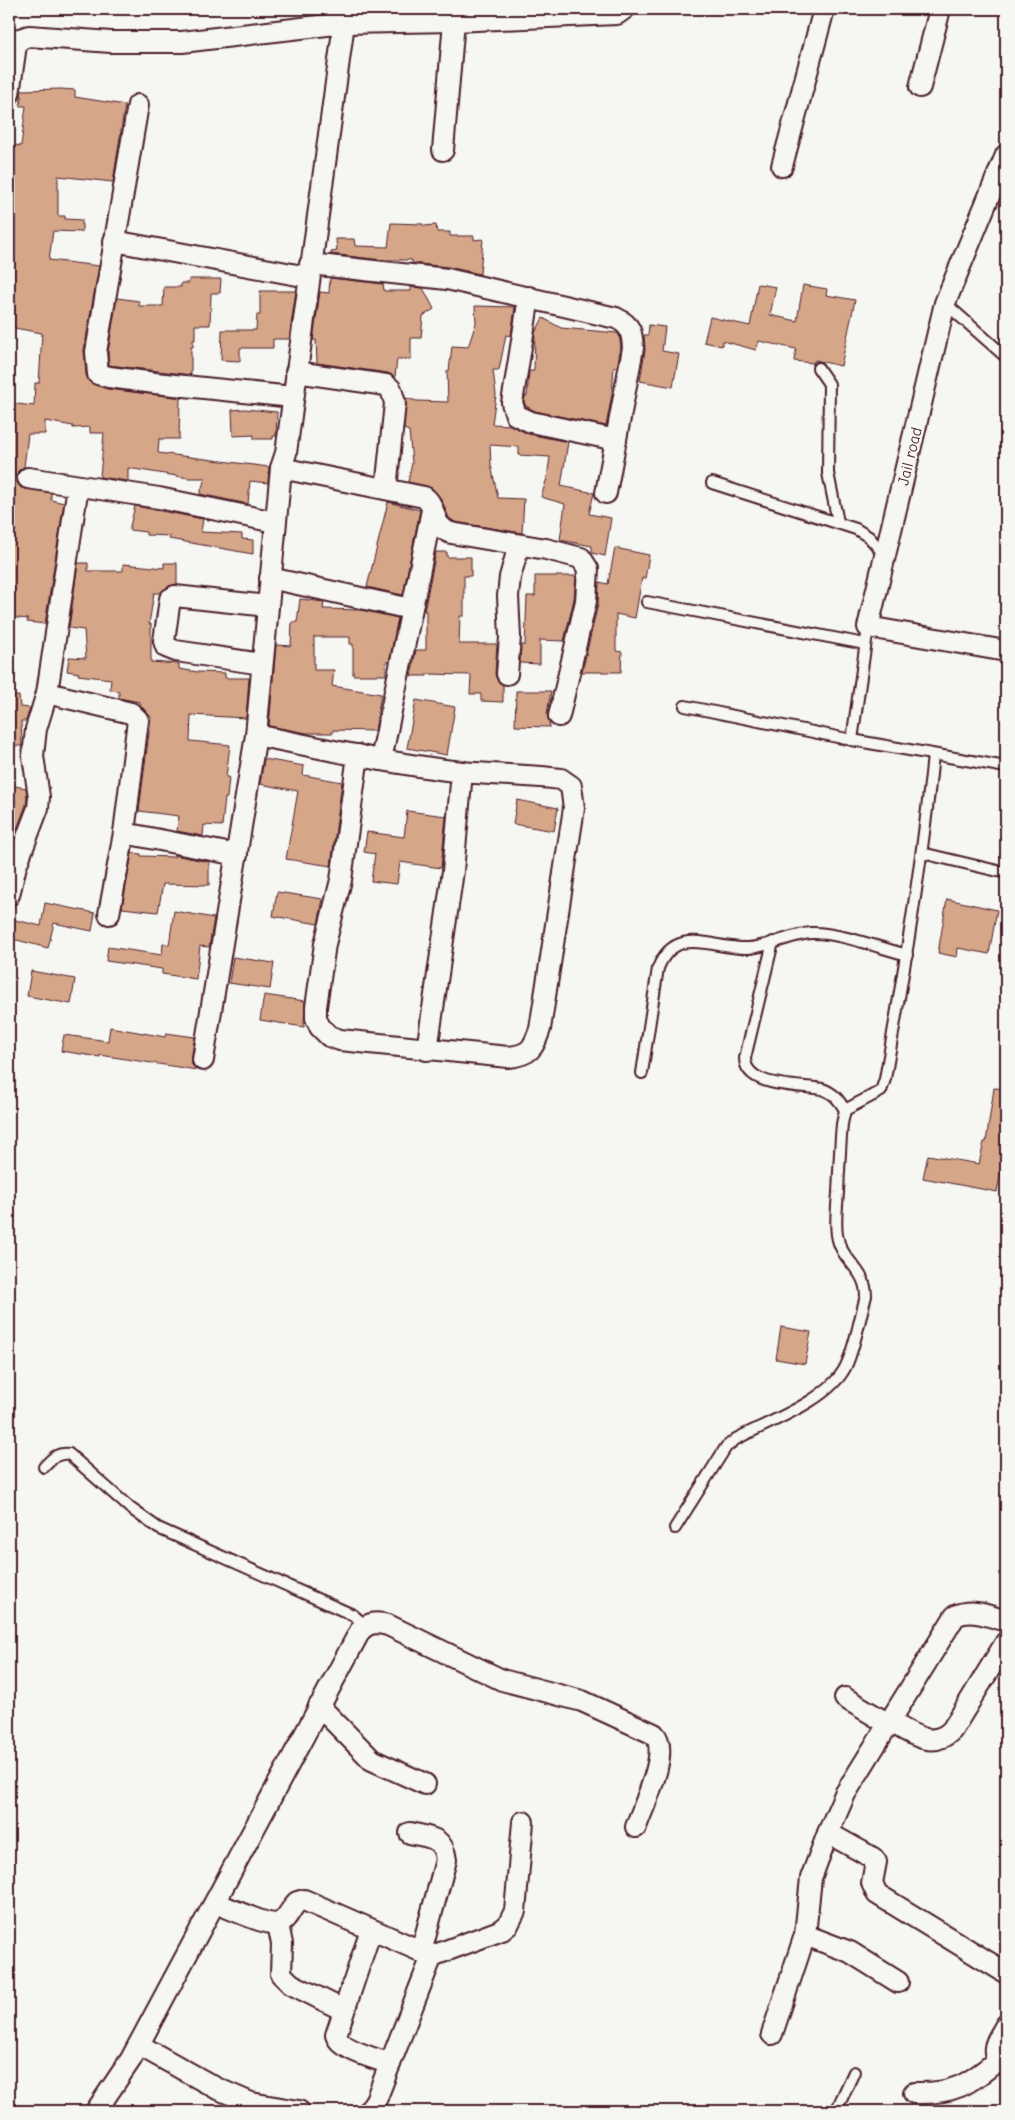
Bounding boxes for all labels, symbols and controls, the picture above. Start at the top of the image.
street label: Jail road [894,425,926,487]

